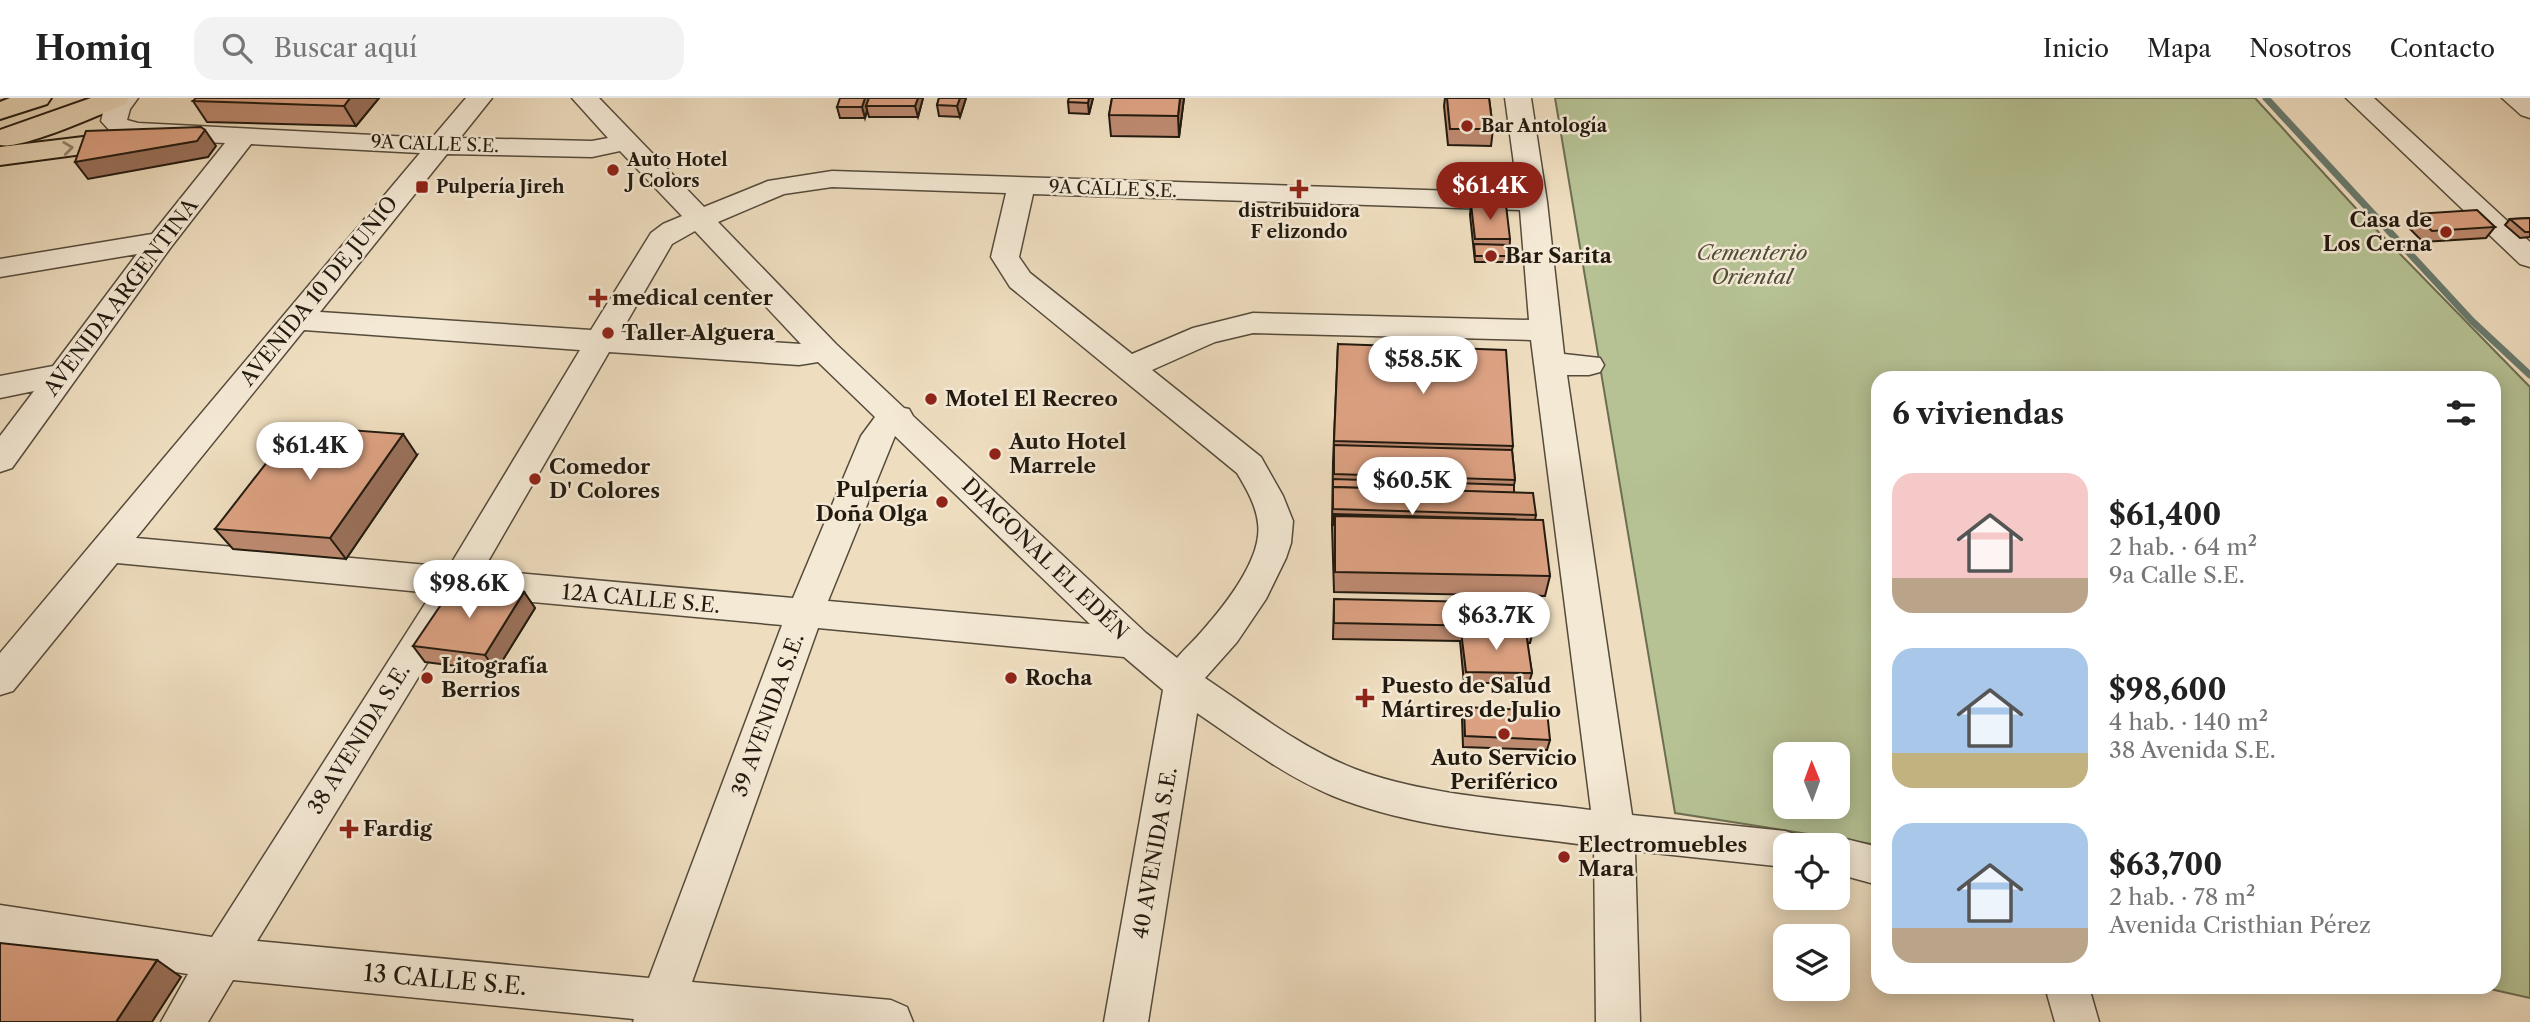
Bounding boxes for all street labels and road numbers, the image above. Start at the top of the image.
street label: 9A CALLE S.E. [371,131,499,157]
street label: 9A CALLE S.E. [1049,176,1177,202]
street label: AVENIDA 10 DE JUNIO [234,191,403,391]
street label: AVENIDA ARGENTINA [38,193,203,401]
street label: DIAGONAL EL EDÉN [957,473,1134,645]
street label: 12A CALLE S.E. [561,579,721,618]
street label: 39 AVENIDA S.E. [726,630,809,800]
street label: 38 AVENIDA S.E. [302,659,415,818]
street label: 40 AVENIDA S.E. [1127,765,1182,941]
street label: 13 CALLE S.E. [362,958,528,1001]

